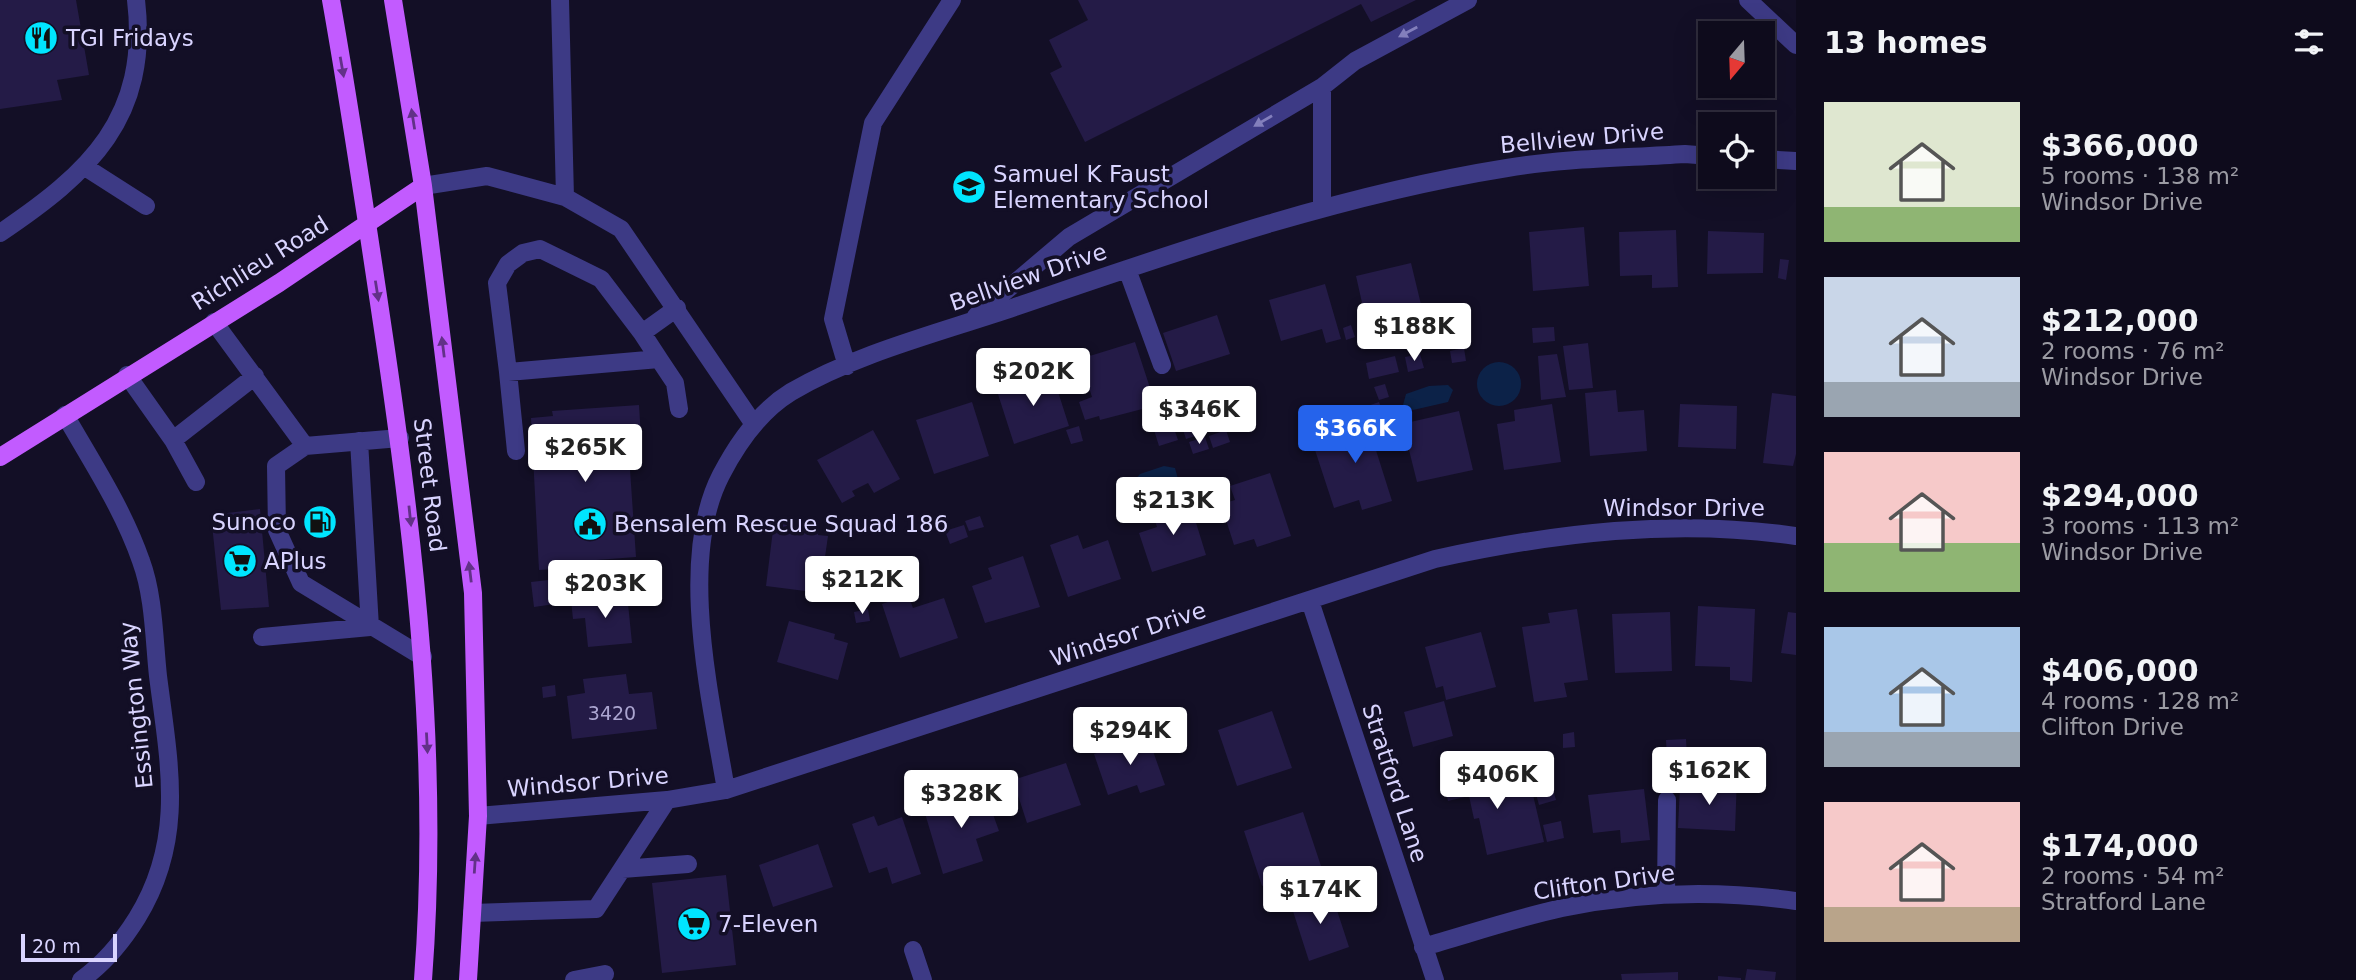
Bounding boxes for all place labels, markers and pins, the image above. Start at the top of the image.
restaurant icon: TGI Fridays [22,19,60,57]
place label: TGI Fridays [65,25,194,51]
place label: Samuel K Faust Elementary School [993,161,1209,213]
school or university icon: Samuel K Faust Elementary School [950,168,988,206]
pin: $188K [1365,304,1463,363]
pin: $202K [984,348,1082,408]
pin: $346K [1150,386,1248,446]
pin: $366K [1306,406,1404,465]
pin: $265K [536,424,634,484]
pin: $213K [1124,477,1222,537]
fuel station icon: Sunoco [301,503,339,541]
public building icon: Bensalem Rescue Squad 186 [571,505,609,543]
place label: Sunoco [211,509,296,535]
place label: Bensalem Rescue Squad 186 [614,511,948,537]
supermarket icon: APlus [221,542,259,580]
place label: APlus [264,548,327,574]
pin: $212K [813,556,911,616]
pin: $203K [556,560,654,620]
pin: $294K [1081,708,1179,767]
pin: $162K [1660,748,1758,807]
pin: $406K [1448,752,1546,811]
pin: $328K [912,770,1010,830]
pin: $174K [1271,866,1369,926]
supermarket icon: 7-Eleven [675,905,713,943]
place label: 7-Eleven [718,911,818,937]

